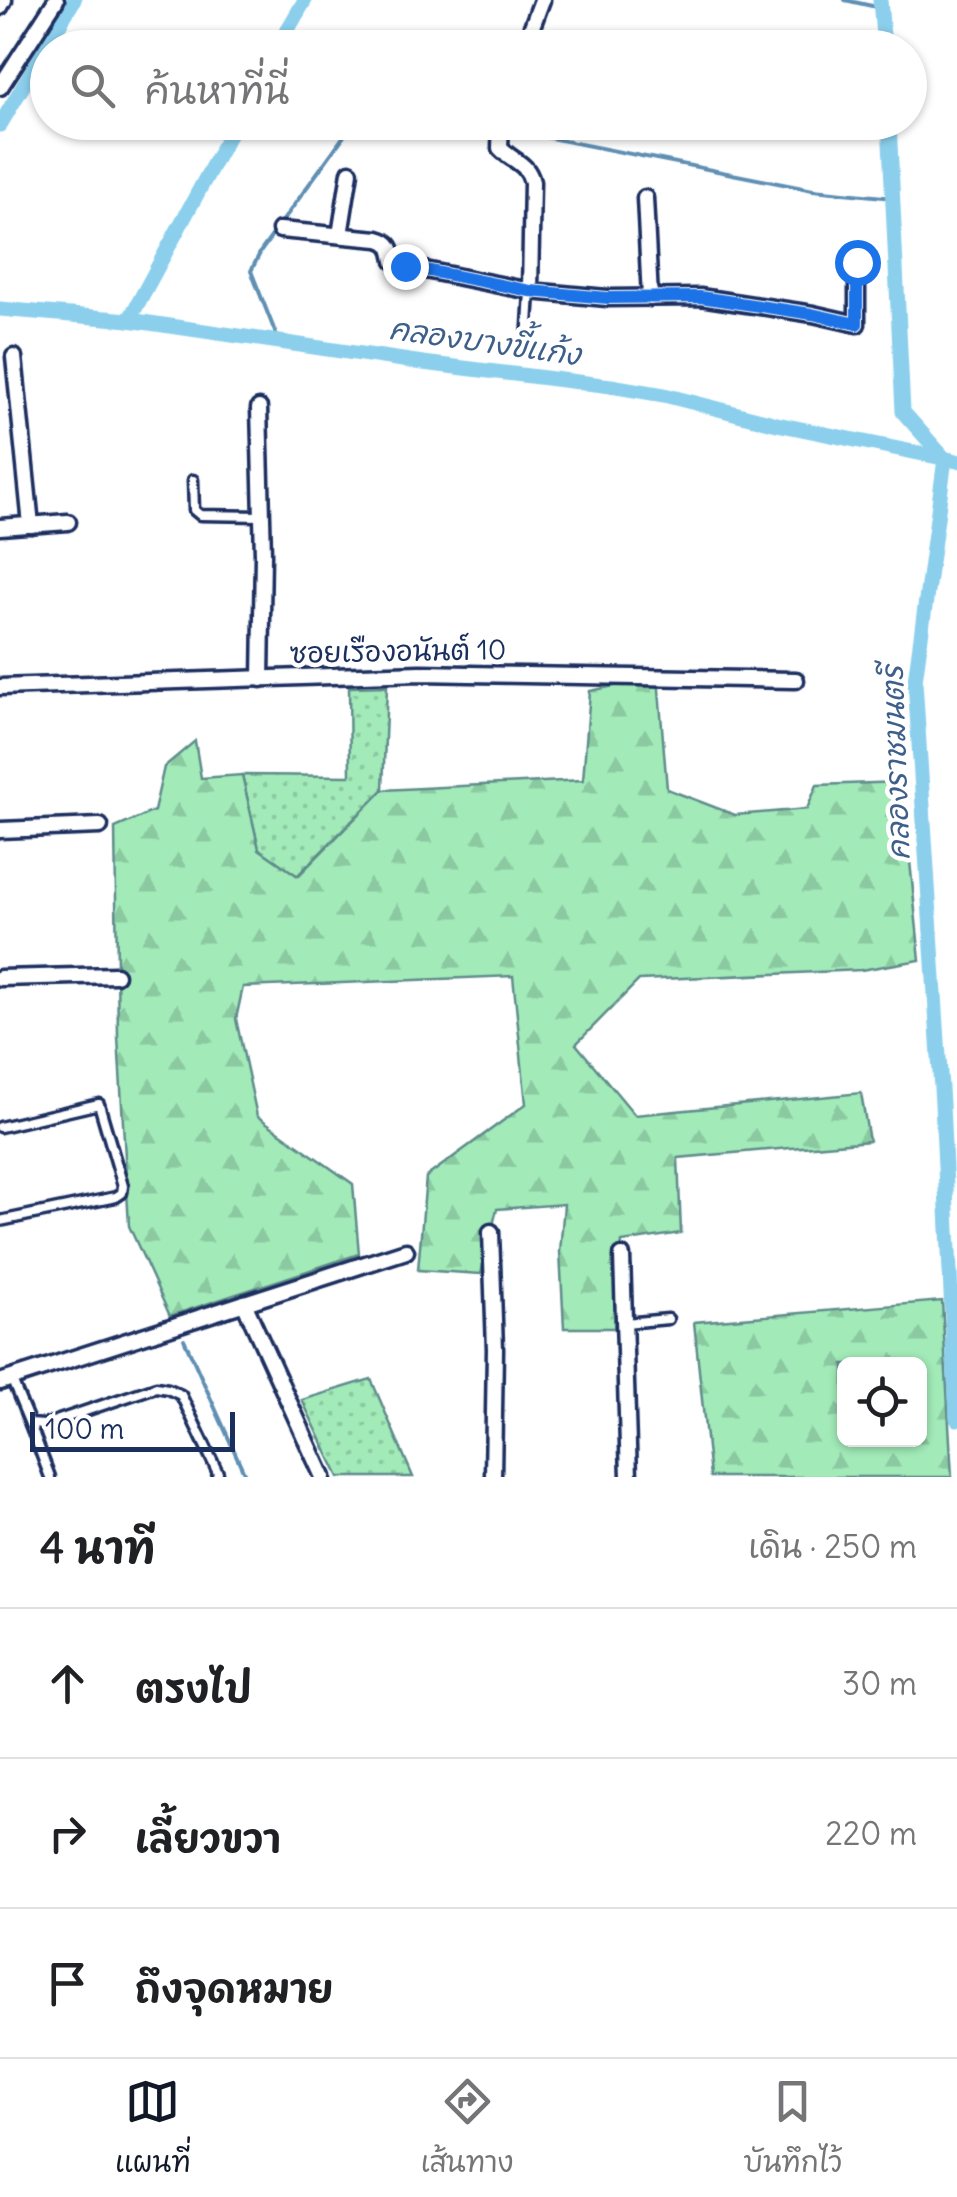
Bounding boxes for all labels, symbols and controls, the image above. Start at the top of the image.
search box [30,30,927,140]
icon: search [65,58,120,113]
text: ค้นหาที่นี่ [145,67,289,114]
route start [835,240,881,286]
route end [383,244,429,290]
water label: คลองบางขี้แก้ง [387,301,587,374]
street label: ซอยเรืองอนันต์ 10 [289,630,507,671]
water label: คลองราชมนตรี [872,658,917,861]
map controls [837,1357,927,1447]
button: locate [837,1357,927,1447]
scale bar [30,1407,235,1452]
text: 100 m [45,1411,124,1447]
text: 4 นาที [40,1522,155,1574]
text: เดิน · 250 m [748,1526,917,1567]
icon: ahead [40,1656,95,1711]
text: 30 m [842,1663,917,1704]
text: ตรงไป [135,1665,252,1712]
icon: right [40,1806,95,1861]
text: 220 m [825,1813,917,1854]
text: เลี้ยวขวา [135,1815,281,1862]
icon: arrive [40,1956,95,2011]
text: ถึงจุดหมาย [135,1965,333,2012]
tab: แผนที่ [115,2074,191,2183]
tab: เส้นทาง [421,2074,513,2183]
tab: บันทึกไว้ [744,2074,842,2183]

